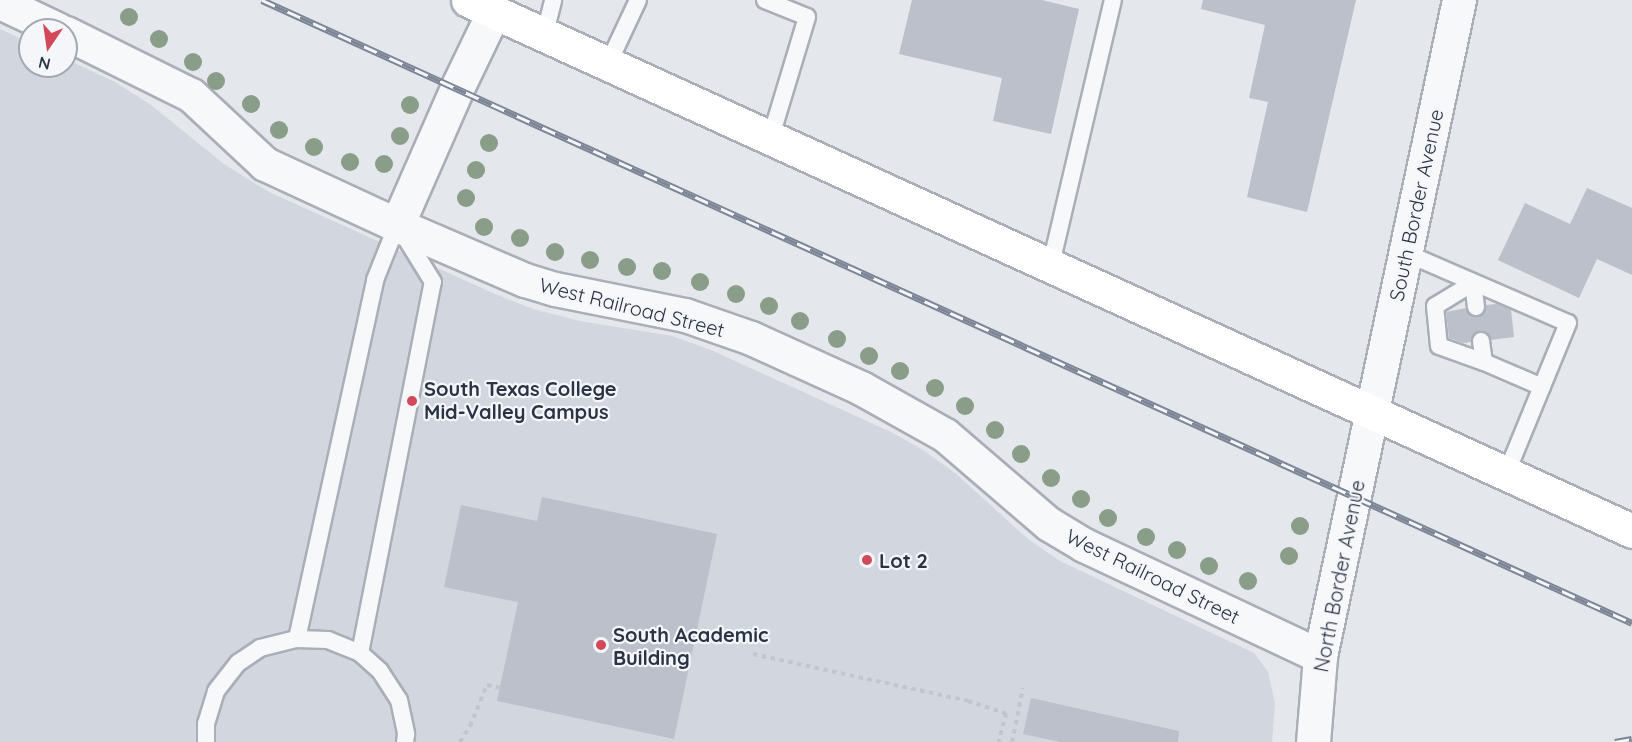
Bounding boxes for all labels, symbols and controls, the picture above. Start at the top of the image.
north arrow [18,18,78,78]
text: N [36,53,52,75]
street label: South Border Avenue [1384,107,1448,303]
street label: West Railroad Street [537,272,727,342]
place label: South Texas College Mid-Valley Campus [424,377,617,424]
marker: South Texas College Mid-Valley Campus [405,394,419,408]
street label: North Border Avenue [1309,478,1369,674]
street label: West Railroad Street [1062,524,1244,628]
place label: Lot 2 [879,548,928,572]
marker: Lot 2 [860,553,874,567]
place label: South Academic Building [613,622,768,669]
marker: South Academic Building [594,638,608,652]

